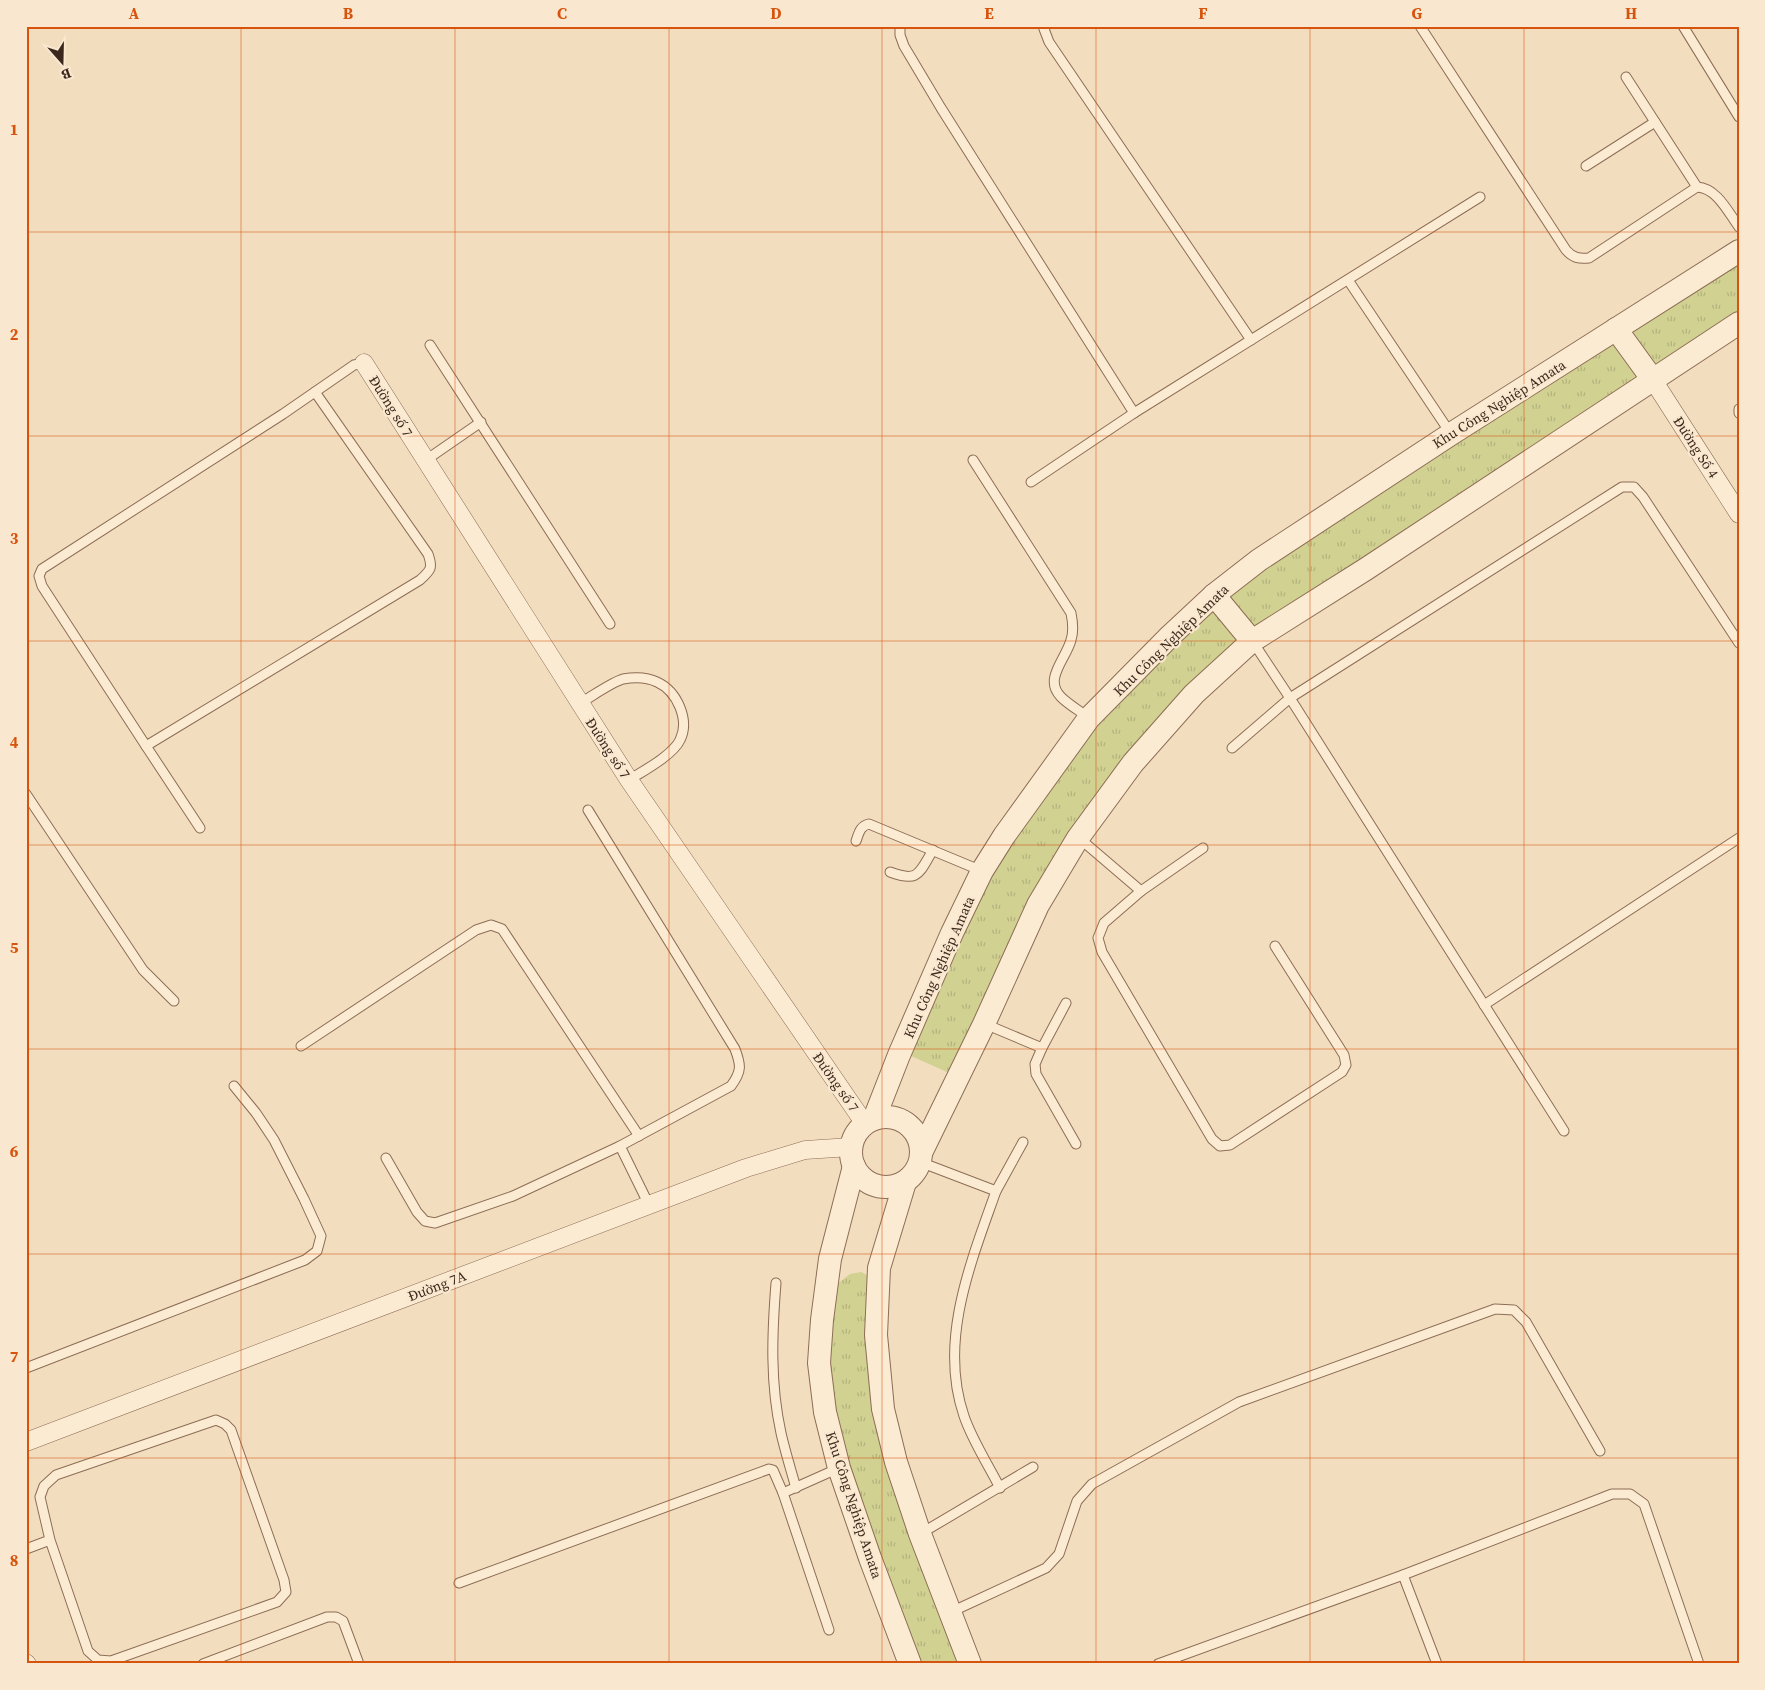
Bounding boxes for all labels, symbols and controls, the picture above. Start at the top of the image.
text: A [129,2,140,24]
text: B [343,2,354,24]
text: C [557,2,567,24]
text: D [770,2,782,24]
text: E [984,2,994,24]
text: F [1198,2,1208,24]
text: G [1412,2,1423,24]
text: H [1625,2,1637,24]
north arrow [38,38,88,88]
text: B [59,63,74,85]
text: 1 [10,118,18,140]
text: 2 [10,323,19,345]
street label: Khu Công Nghiệp Amata [1429,354,1570,453]
street label: Đường số 7 [364,372,418,440]
street label: Đường Số 4 [1669,412,1723,482]
text: 3 [10,527,19,549]
street label: Khu Công Nghiệp Amata [1109,579,1234,700]
street label: Đường số 7 [581,714,635,782]
text: 4 [10,731,19,753]
street label: Khu Công Nghiệp Amata [899,892,980,1041]
text: 5 [10,936,19,958]
street label: Đường số 7 [808,1048,864,1116]
text: 6 [10,1140,19,1162]
street label: Đường 7A [405,1265,470,1306]
text: 7 [10,1345,19,1367]
street label: Khu Công Nghiệp Amata [821,1429,887,1582]
text: 8 [10,1549,18,1571]

